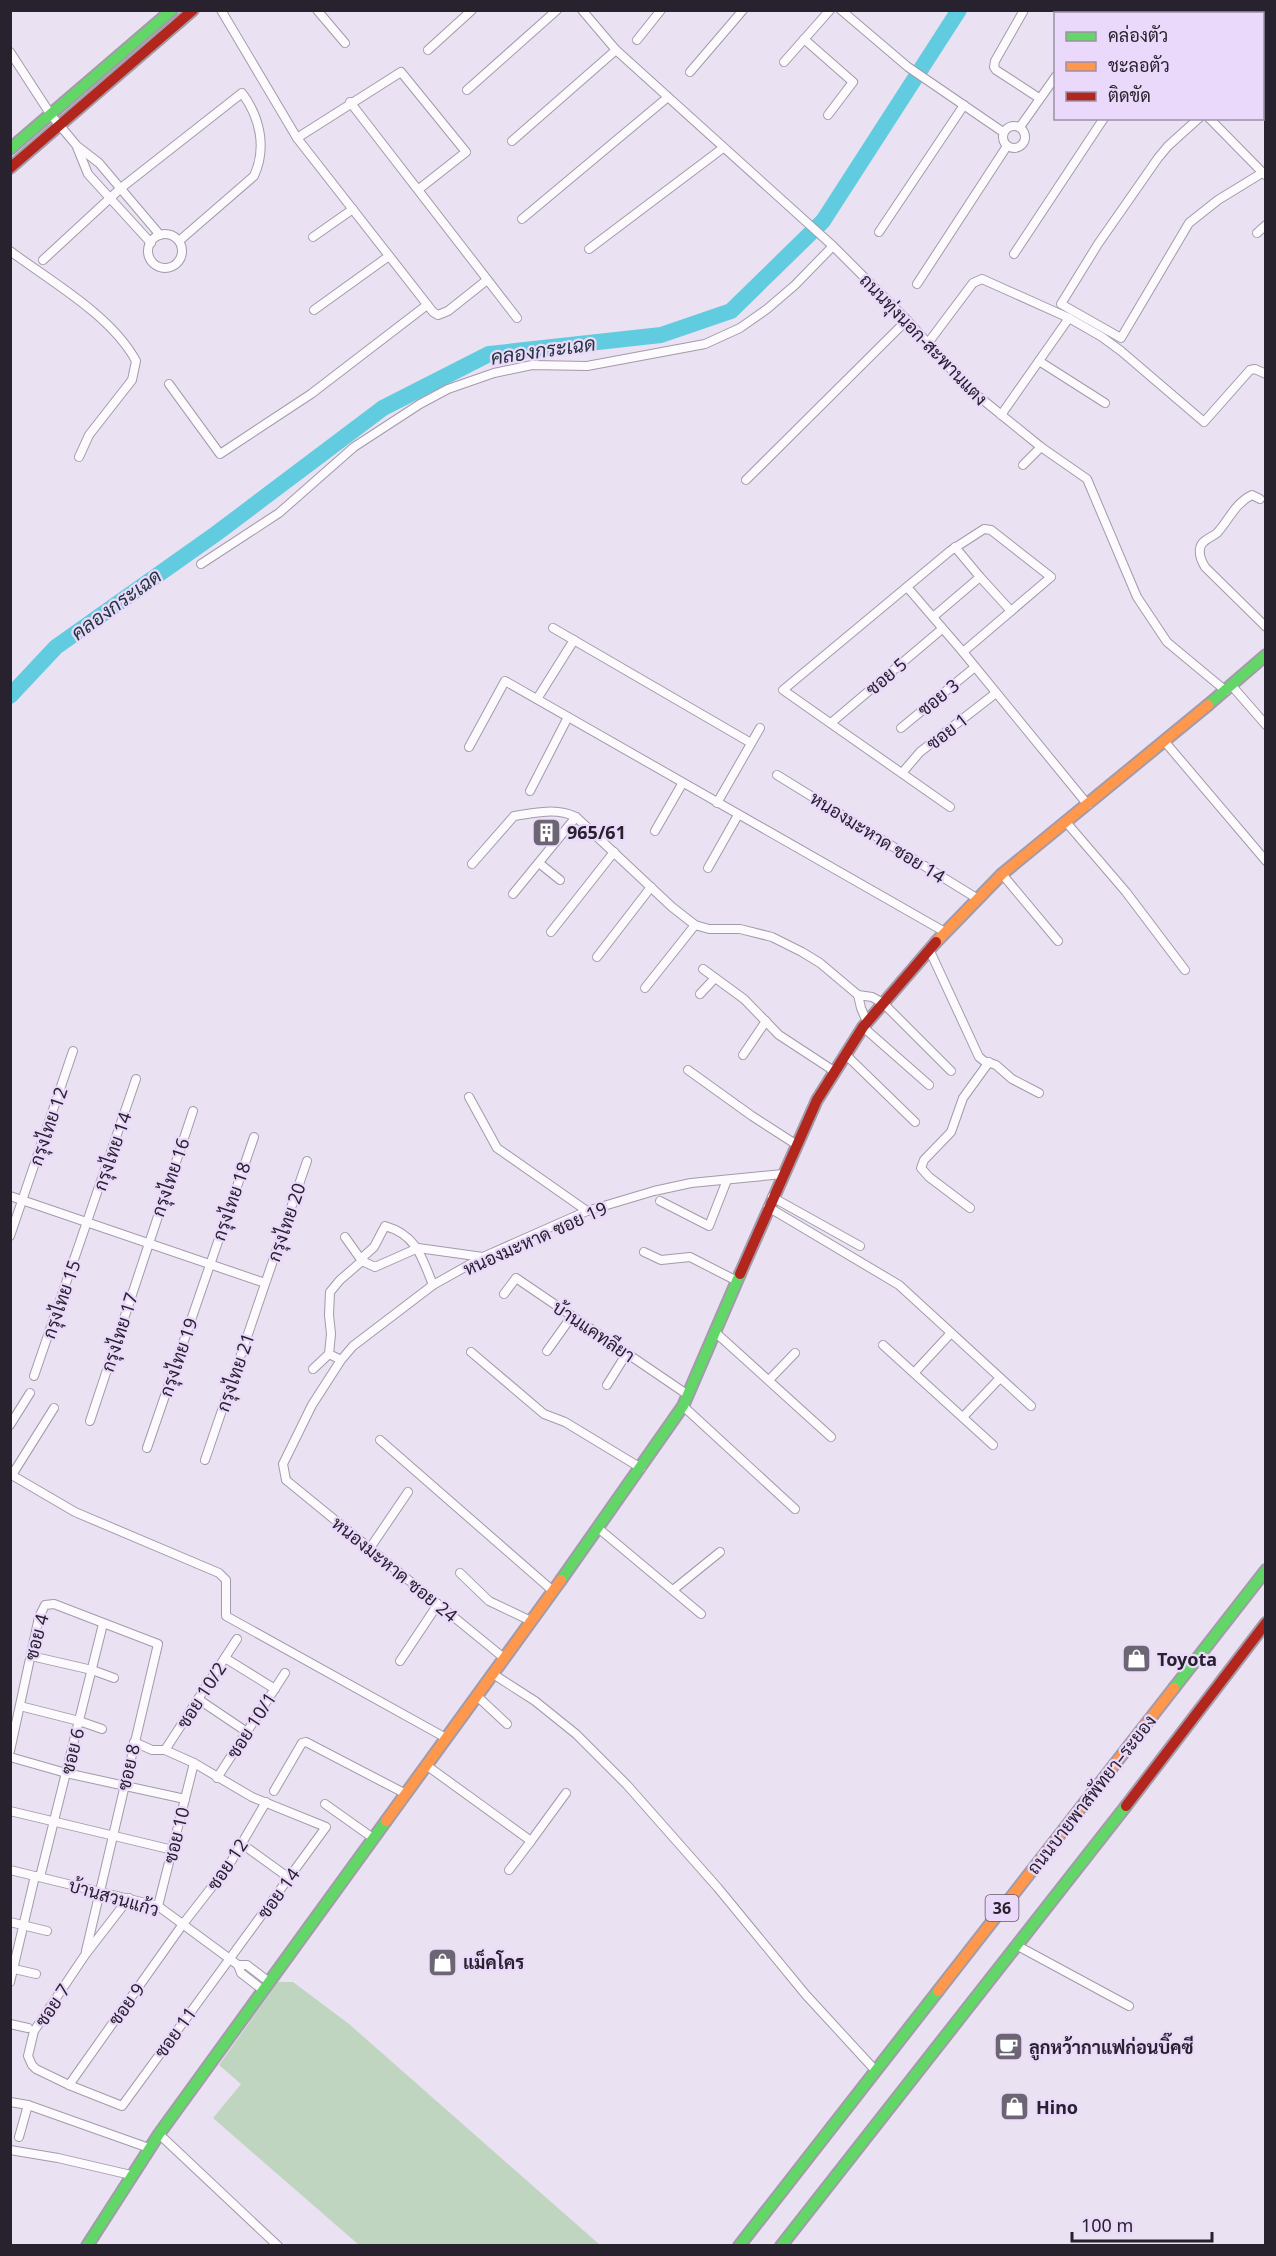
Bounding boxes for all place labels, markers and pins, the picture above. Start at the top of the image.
building icon: 965/61 [530,816,562,848]
place label: 965/61 [567,820,626,844]
shop icon: Toyota [1120,1643,1152,1675]
place label: Toyota [1157,1647,1217,1671]
shop icon: แม็คโคร [426,1946,458,1978]
place label: แม็คโคร [463,1949,524,1974]
cafe icon: ลูกหว้ากาแฟก่อนบิ๊คซี [992,2031,1024,2063]
place label: ลูกหว้ากาแฟก่อนบิ๊คซี [1029,2032,1194,2061]
shop icon: Hino [999,2091,1031,2123]
place label: Hino [1036,2095,1078,2119]

